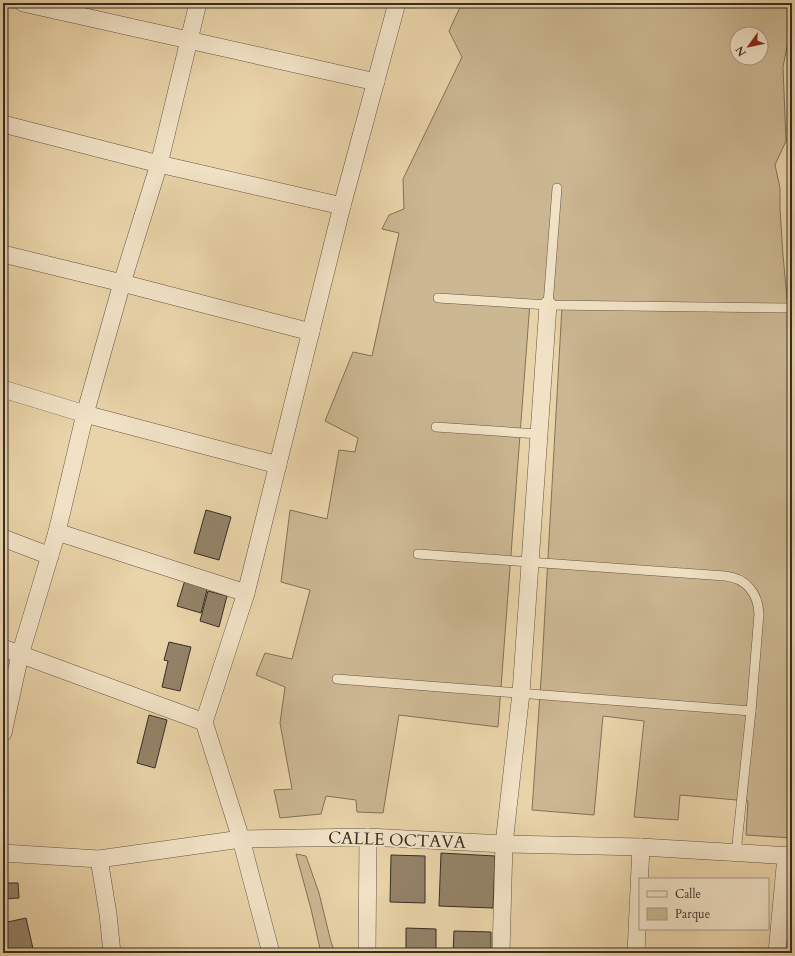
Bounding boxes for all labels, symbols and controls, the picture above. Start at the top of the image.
north arrow [729,26,769,66]
text: N [732,43,750,59]
street label: CALLE OCTAVA [328,826,467,854]
legend [639,878,769,930]
text: Calle [675,886,701,902]
text: Parque [675,906,710,922]

